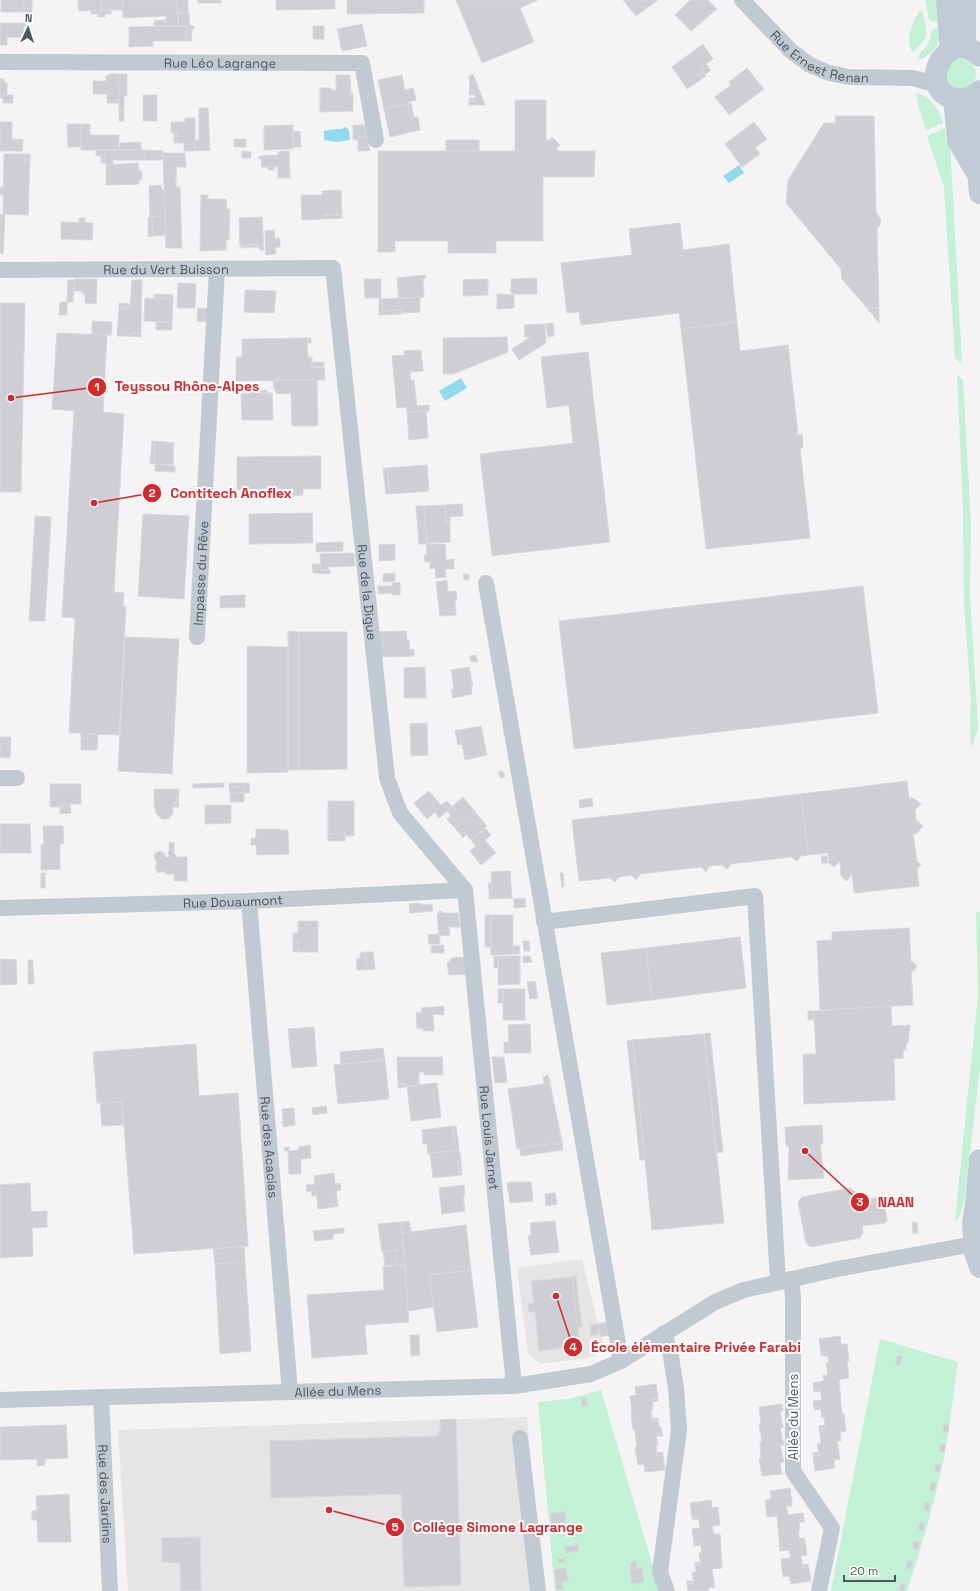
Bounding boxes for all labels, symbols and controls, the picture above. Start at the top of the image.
north arrow [8,8,48,48]
text: N [24,11,33,25]
street label: Rue Ernest Renan [767,27,869,86]
street label: Rue Léo Lagrange [164,54,276,72]
street label: Rue du Vert Buisson [103,261,229,278]
callout: Teyssou Rhône-Alpes [87,374,268,400]
text: Teyssou Rhône-Alpes [115,377,259,395]
text: 1 [94,379,100,395]
callout: Contitech Anoflex [142,480,300,506]
text: Contitech Anoflex [170,484,292,502]
text: 2 [148,485,156,501]
street label: Impasse du Rêve [190,520,212,626]
street label: Rue de la Digue [353,543,380,641]
street label: Rue Douaumont [183,891,283,912]
street label: Rue Louis Jarnet [475,1085,503,1191]
street label: Rue des Acacias [256,1096,282,1199]
callout: NAAN [850,1189,923,1215]
text: NAAN [878,1193,914,1211]
text: 3 [856,1194,864,1210]
callout: École élémentaire Privée Farabi [563,1334,809,1360]
text: École élémentaire Privée Farabi [591,1338,801,1356]
text: 4 [569,1339,577,1355]
street label: Allée du Mens [785,1373,802,1460]
street label: Allée du Mens [294,1382,382,1401]
street label: Rue des Jardins [94,1444,116,1544]
callout: Collège Simone Lagrange [385,1514,592,1540]
text: Collège Simone Lagrange [413,1518,583,1536]
text: 5 [391,1519,399,1535]
scale bar [844,1557,895,1583]
text: 20 m [850,1563,878,1579]

